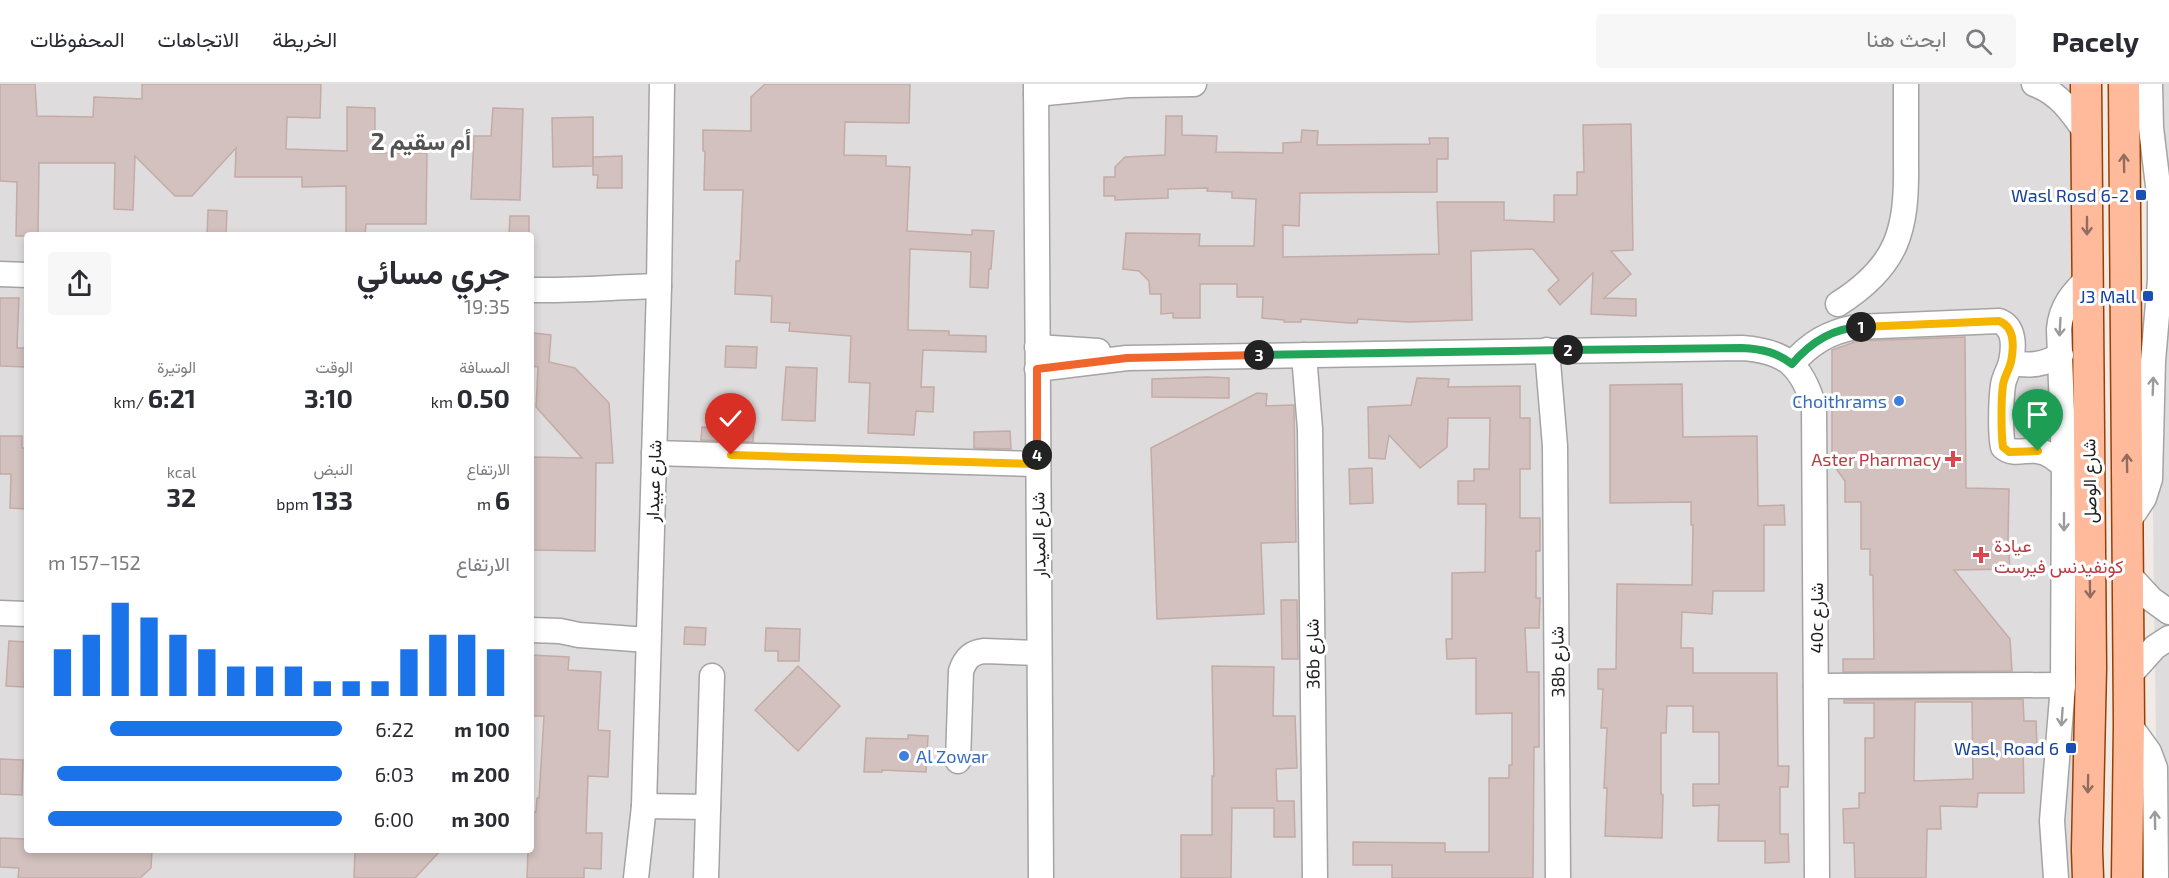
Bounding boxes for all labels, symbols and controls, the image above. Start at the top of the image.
search box [1596,14,2016,68]
text: Pacely [2052,24,2139,58]
text: ابحث هنا [1866,25,1947,51]
icon: search [1962,25,1995,58]
text: المحفوظات [30,26,125,51]
text: الاتجاهات [158,26,239,51]
text: الخريطة [272,26,337,51]
district label: أم سقيم 2 [371,126,471,158]
one-way arrow [2119,153,2130,173]
place label: Wasl Rosd 6-2 [2011,184,2129,206]
marker: Wasl Rosd 6-2 [2134,188,2148,202]
one-way arrow [2081,216,2093,236]
text: جري مسائي [356,251,510,291]
button: share [48,252,111,315]
place label: J3 Mall [2079,285,2137,307]
marker: J3 Mall [2141,289,2155,303]
text: 19:35 [464,294,510,318]
pin: 1 [1846,312,1876,342]
text: 1 [1858,317,1864,336]
one-way arrow [2054,317,2065,337]
pin: 2 [1553,335,1583,365]
pin: 3 [1244,340,1274,370]
text: 2 [1563,340,1573,359]
text: 3 [1254,345,1264,364]
text: الوتيرة [157,357,196,376]
text: الوقت [315,357,353,376]
text: المسافة [459,357,510,376]
one-way arrow [2147,376,2158,396]
text: 6:21 [148,382,196,413]
text: 3:10 [304,382,353,413]
text: 0.50 [456,382,510,413]
pin [2012,389,2063,451]
place label: Choithrams [1792,390,1887,412]
text: /km [114,392,148,411]
text: km [431,392,456,411]
pin [705,393,756,455]
marker: Choithrams [1892,394,1906,408]
icon: arrive [2021,398,2054,431]
icon: check [714,402,747,435]
street label: شارع الوصل [2077,438,2103,524]
street label: شارع عبيدار [641,440,667,524]
pin: 4 [1022,440,1052,470]
text: 4 [1032,445,1042,464]
place label: Aster Pharmacy [1811,448,1941,470]
marker: Aster Pharmacy [1946,452,1960,466]
one-way arrow [2121,453,2133,473]
text: النبض [313,459,353,478]
text: الارتفاع [467,459,510,478]
text: kcal [167,462,196,481]
text: 32 [166,481,196,512]
text: 133 [312,484,353,515]
text: 6 [495,484,510,515]
street label: شارع الميدار [1026,492,1052,579]
text: bpm [276,494,312,513]
text: m [477,494,495,513]
one-way arrow [2058,512,2069,532]
place label: عيادة كونفيدنس فيرست [1994,534,2123,578]
marker: عيادة كونفيدنس فيرست [1972,546,1990,564]
text: 152–157 m [48,550,141,574]
text: الارتفاع [456,551,510,575]
one-way arrow [2084,579,2096,599]
street label: 40c شارع [1805,583,1829,653]
street label: 36b شارع [1300,618,1326,690]
street label: 38b شارع [1545,626,1571,698]
one-way arrow [2056,707,2067,726]
text: 6:22 [375,717,414,741]
text: 100 m [454,717,510,741]
place label: Wasl, Road 6 [1954,737,2059,759]
marker: Wasl, Road 6 [2064,741,2078,755]
place label: Al Zowar [916,745,988,767]
marker: Al Zowar [897,749,911,763]
text: 6:03 [375,762,414,786]
text: 200 m [451,762,510,786]
one-way arrow [2083,774,2094,794]
text: 6:00 [374,807,414,831]
text: 300 m [451,807,510,831]
one-way arrow [2149,810,2161,830]

